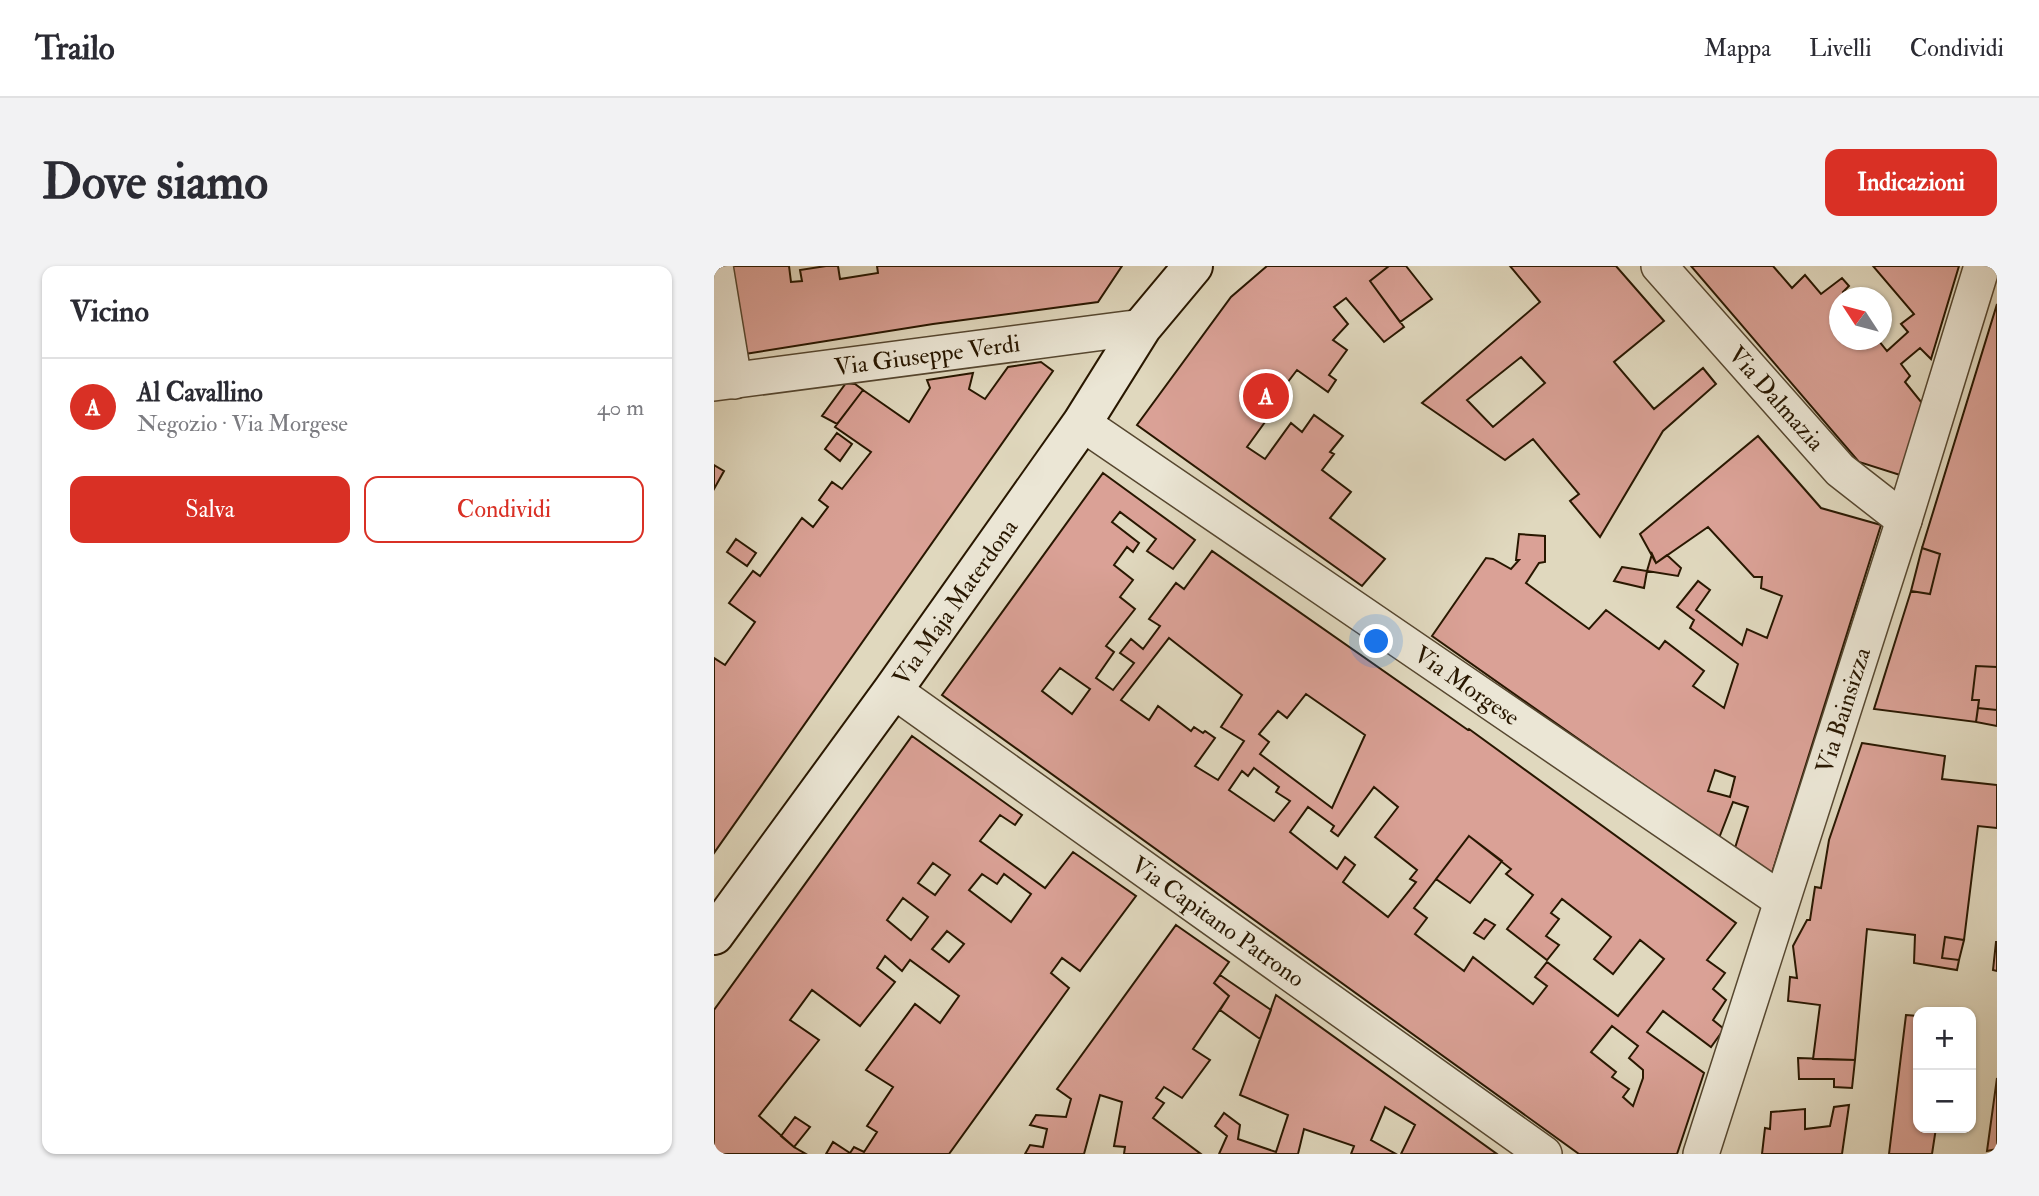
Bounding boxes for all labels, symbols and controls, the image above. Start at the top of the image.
text: Trailo [35,28,115,69]
text: Mappa [1704,33,1771,64]
text: Livelli [1809,33,1872,64]
text: Condividi [1910,33,2004,64]
button: Indicazioni [1825,149,1997,216]
text: Dove siamo [42,152,268,213]
north arrow [1829,287,1892,350]
text: Vicino [70,293,149,330]
street label: Via Giuseppe Verdi [833,328,1022,383]
street label: Via Dalmazia [1722,339,1832,458]
pin: A [1243,370,1289,422]
text: Al Cavallino [137,377,263,409]
text: A [86,393,100,422]
text: 40 m [597,393,644,422]
text: Negozio · Via Morgese [137,409,348,438]
button: Salva [70,476,350,543]
button: Condividi [364,476,644,543]
street label: Via Maja Materdona [886,512,1025,692]
your location [1359,624,1393,658]
street label: Via Morgese [1408,639,1526,733]
street label: Via Bainsizza [1808,642,1878,777]
street label: Via Capitano Patrono [1125,849,1311,994]
map controls [1913,1007,1976,1133]
button: + [1913,1007,1976,1070]
button: − [1913,1070,1976,1133]

